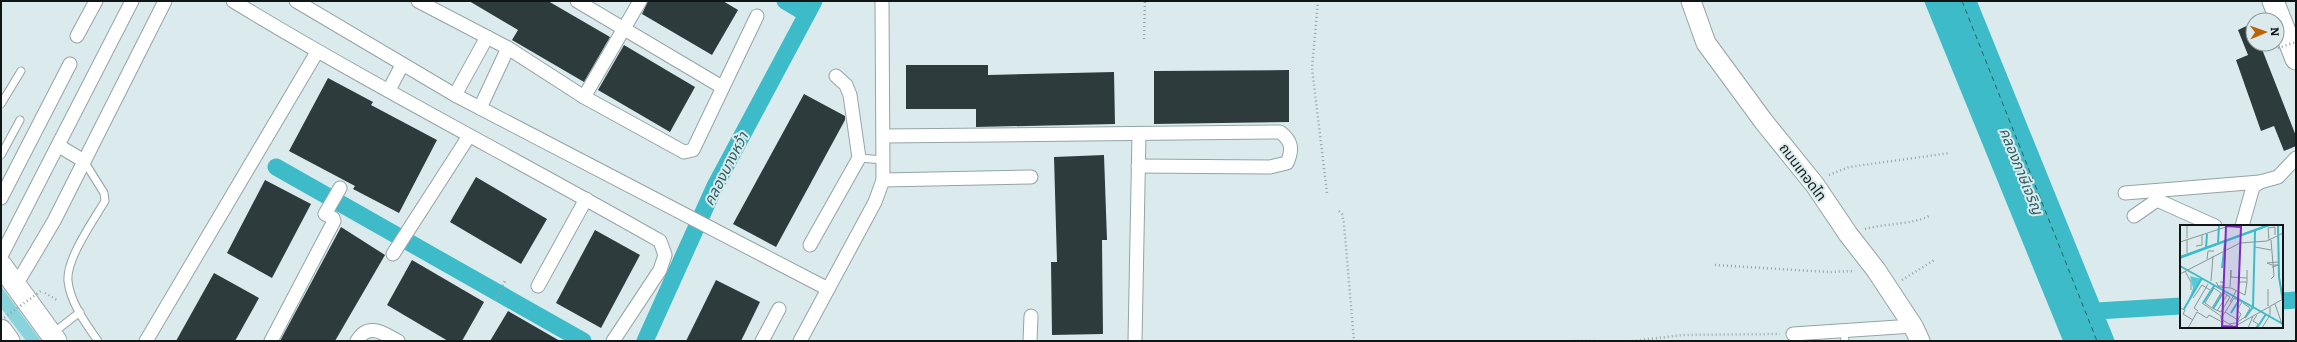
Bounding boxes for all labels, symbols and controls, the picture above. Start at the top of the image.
north arrow [2245,12,2285,52]
text: N [2268,27,2284,37]
water label: คลองภาษีเจริญ [1994,123,2051,219]
water label: คลองบางหว้า [696,127,753,209]
street label: ถนนเทอดไท [1775,138,1832,204]
inset map [2180,225,2283,328]

